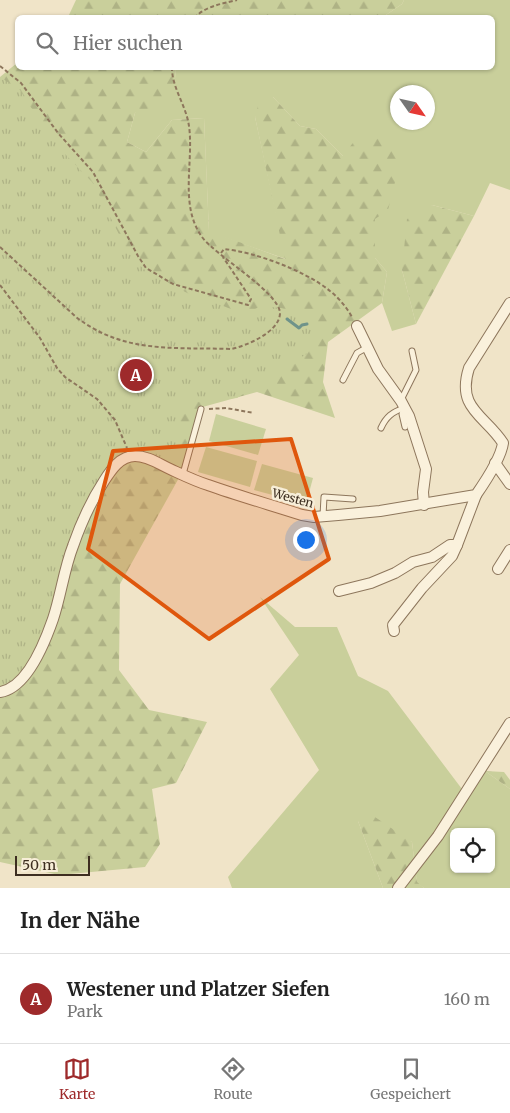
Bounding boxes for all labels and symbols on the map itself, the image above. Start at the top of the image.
north arrow [390,85,435,130]
pin: A [120,356,152,394]
street label: Westen [270,485,315,511]
your location [293,527,319,553]
scale bar [15,853,90,876]

